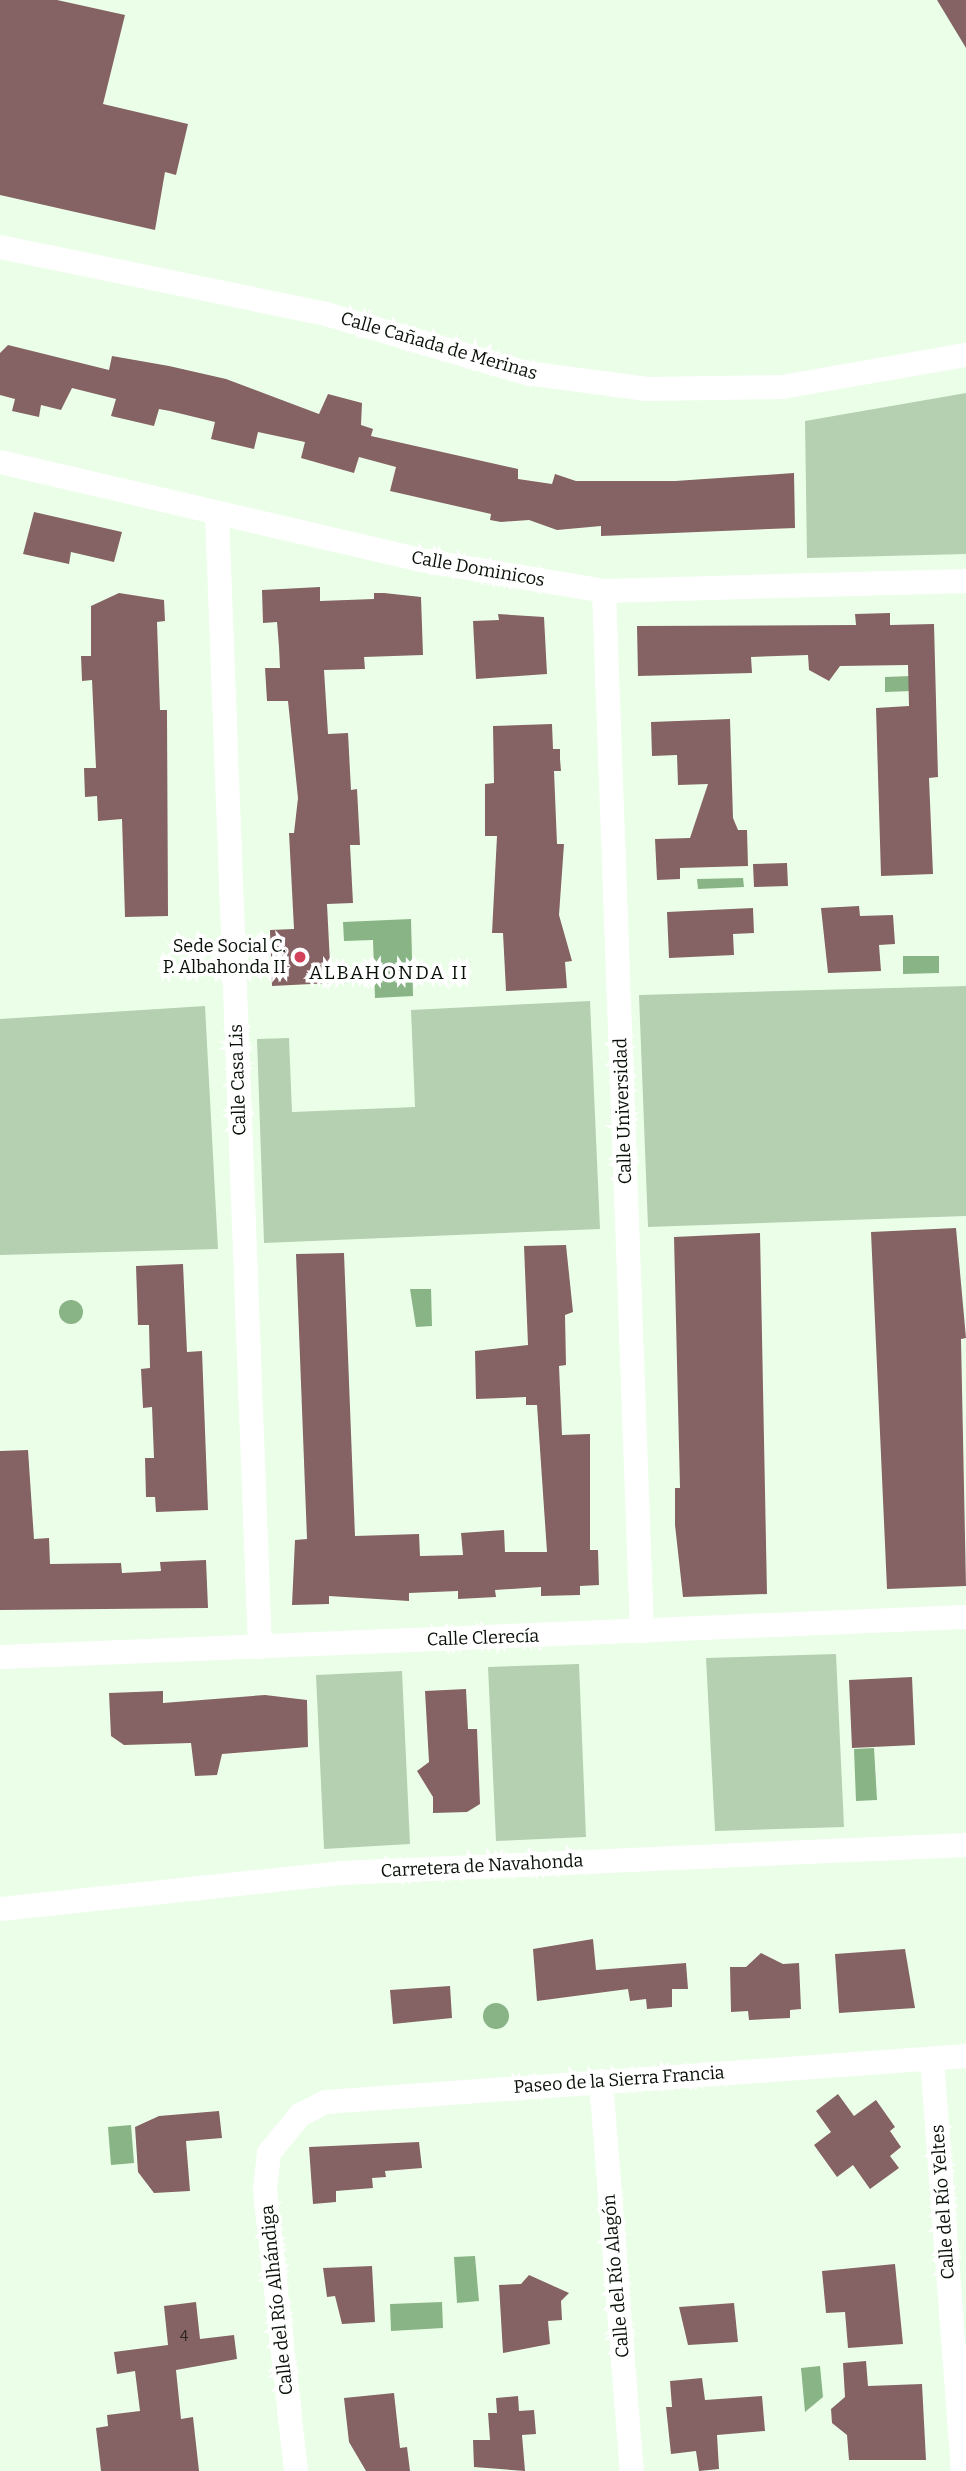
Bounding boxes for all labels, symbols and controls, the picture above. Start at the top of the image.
street label: Calle Cañada de Merinas [338,308,540,384]
street label: Calle Dominicos [410,547,546,591]
place label: Sede Social C. P. Albahonda II [163,936,286,978]
marker: Sede Social C. P. Albahonda II [292,949,308,965]
district label: ALBAHONDA II [311,962,467,984]
street label: Calle Casa Lis [225,1024,251,1136]
street label: Calle Universidad [610,1037,636,1185]
street label: Calle Clerecía [426,1625,540,1651]
street label: Carretera de Navahonda [380,1850,584,1882]
street label: Paseo de la Sierra Francia [513,2062,725,2098]
street label: Calle del Río Yeltes [927,2124,959,2280]
street label: Calle del Río Alagón [598,2193,634,2359]
street label: Calle del Río Alhándiga [256,2204,298,2396]
house number: 4 [180,2329,188,2345]

